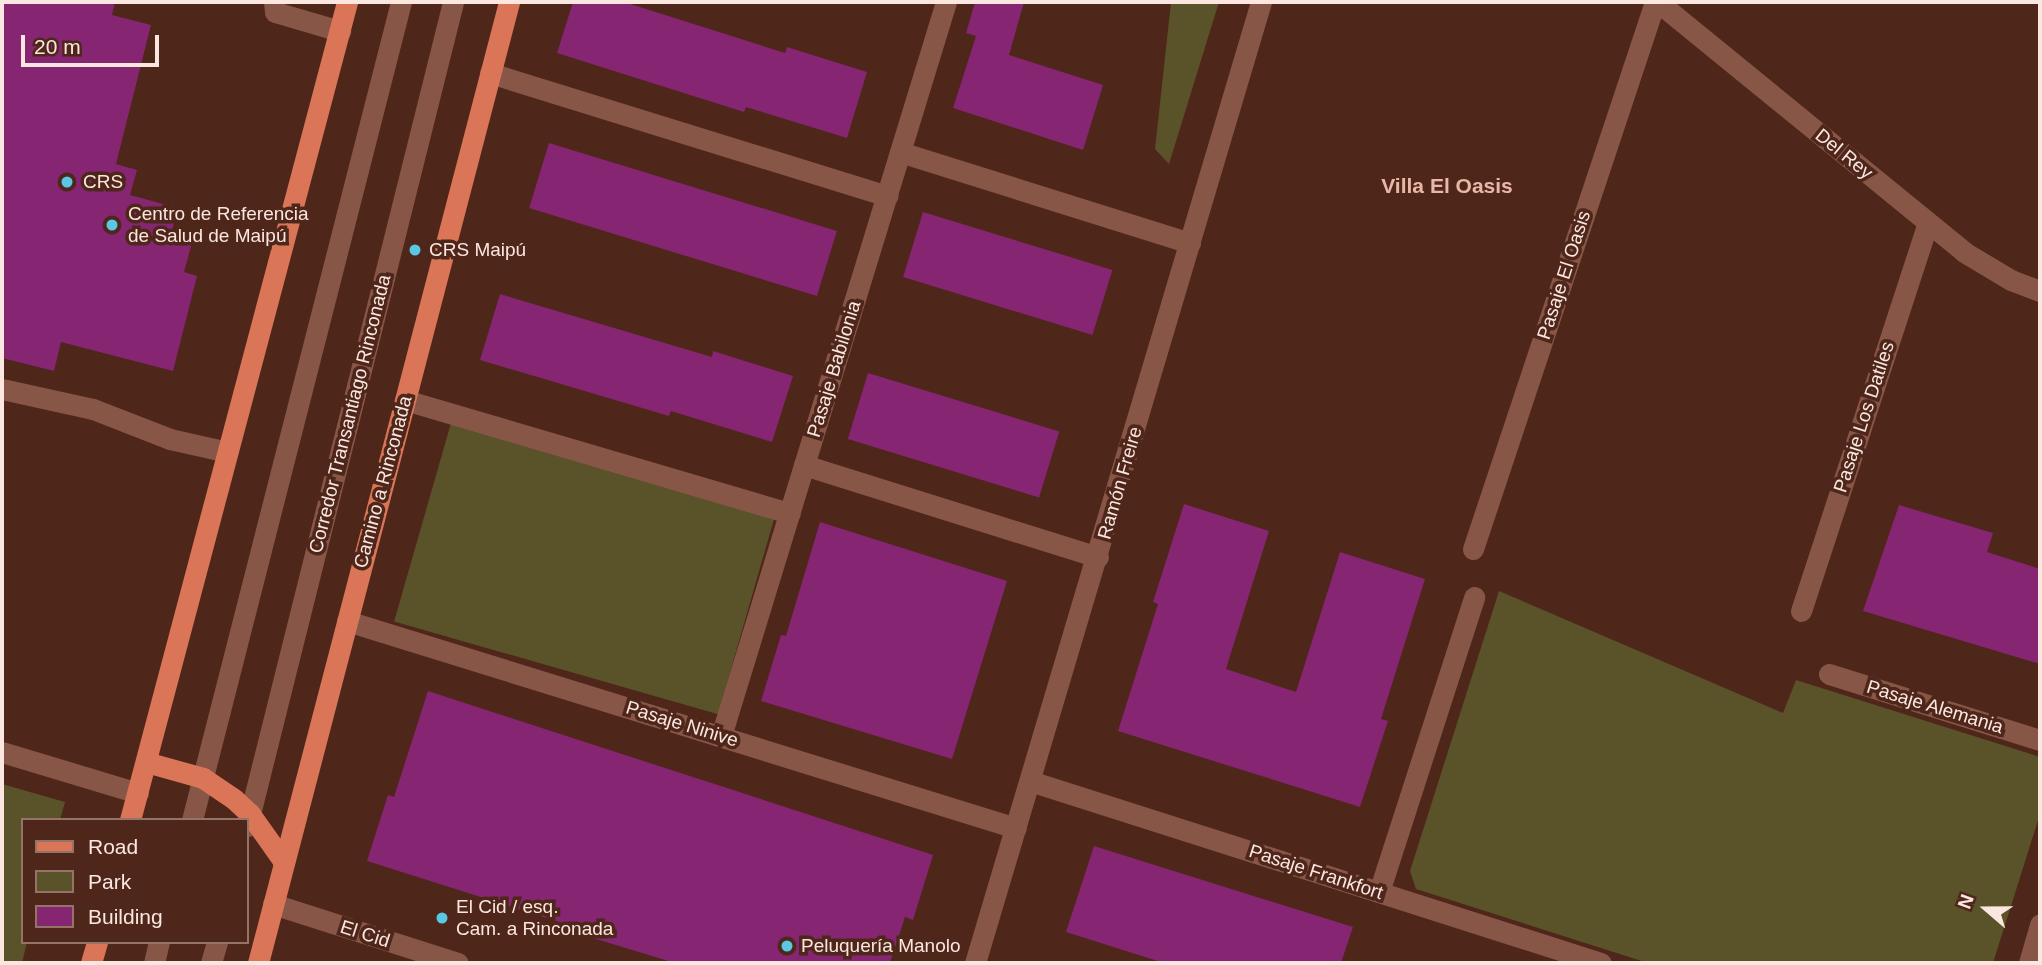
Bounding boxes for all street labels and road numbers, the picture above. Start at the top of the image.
street label: Del Rey [1811,124,1877,184]
street label: Pasaje El Oasis [1532,208,1596,342]
street label: Corredor Transantiago Rinconada [304,272,396,556]
street label: Pasaje Babilonia [802,298,866,440]
street label: Pasaje Los Datiles [1829,339,1899,495]
street label: Camino a Rinconada [349,393,417,571]
street label: Ramón Freire [1093,424,1147,542]
street label: Pasaje Alemania [1863,675,2007,739]
street label: Pasaje Ninive [623,696,741,752]
street label: Pasaje Frankfort [1246,840,1386,904]
street label: El Cid [337,915,393,953]

